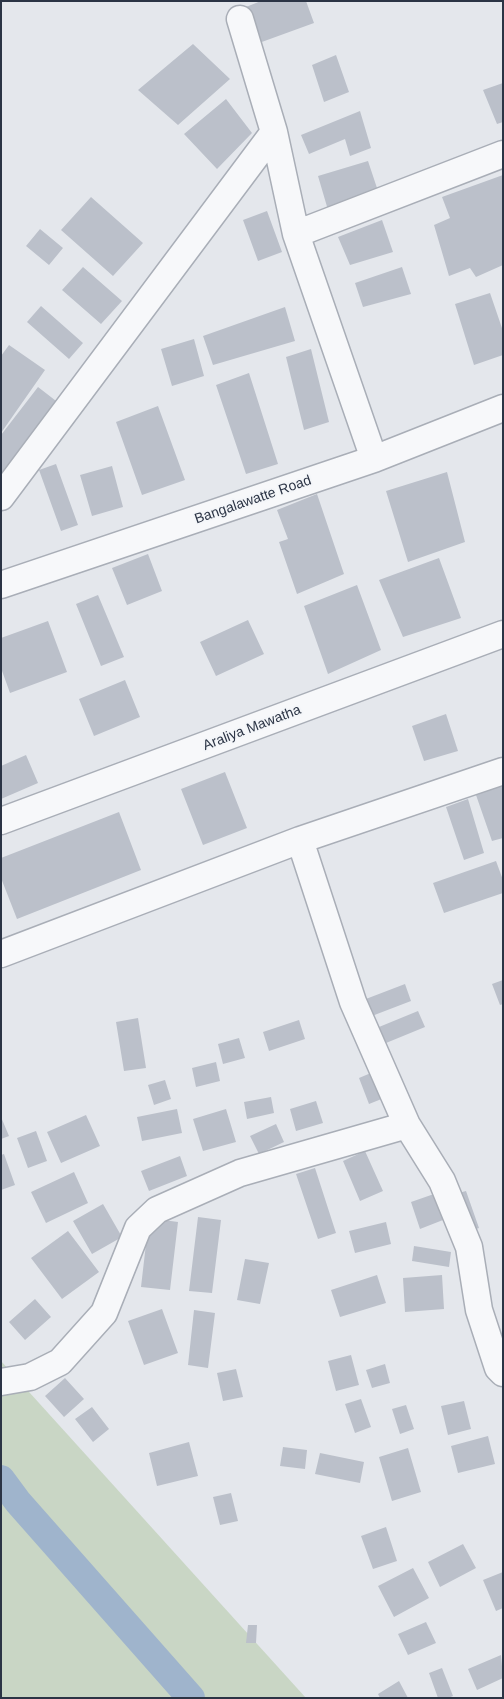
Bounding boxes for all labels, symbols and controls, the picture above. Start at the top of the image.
street label: Bangalawatte Road [192,472,314,528]
street label: Araliya Mawatha [201,702,303,754]

